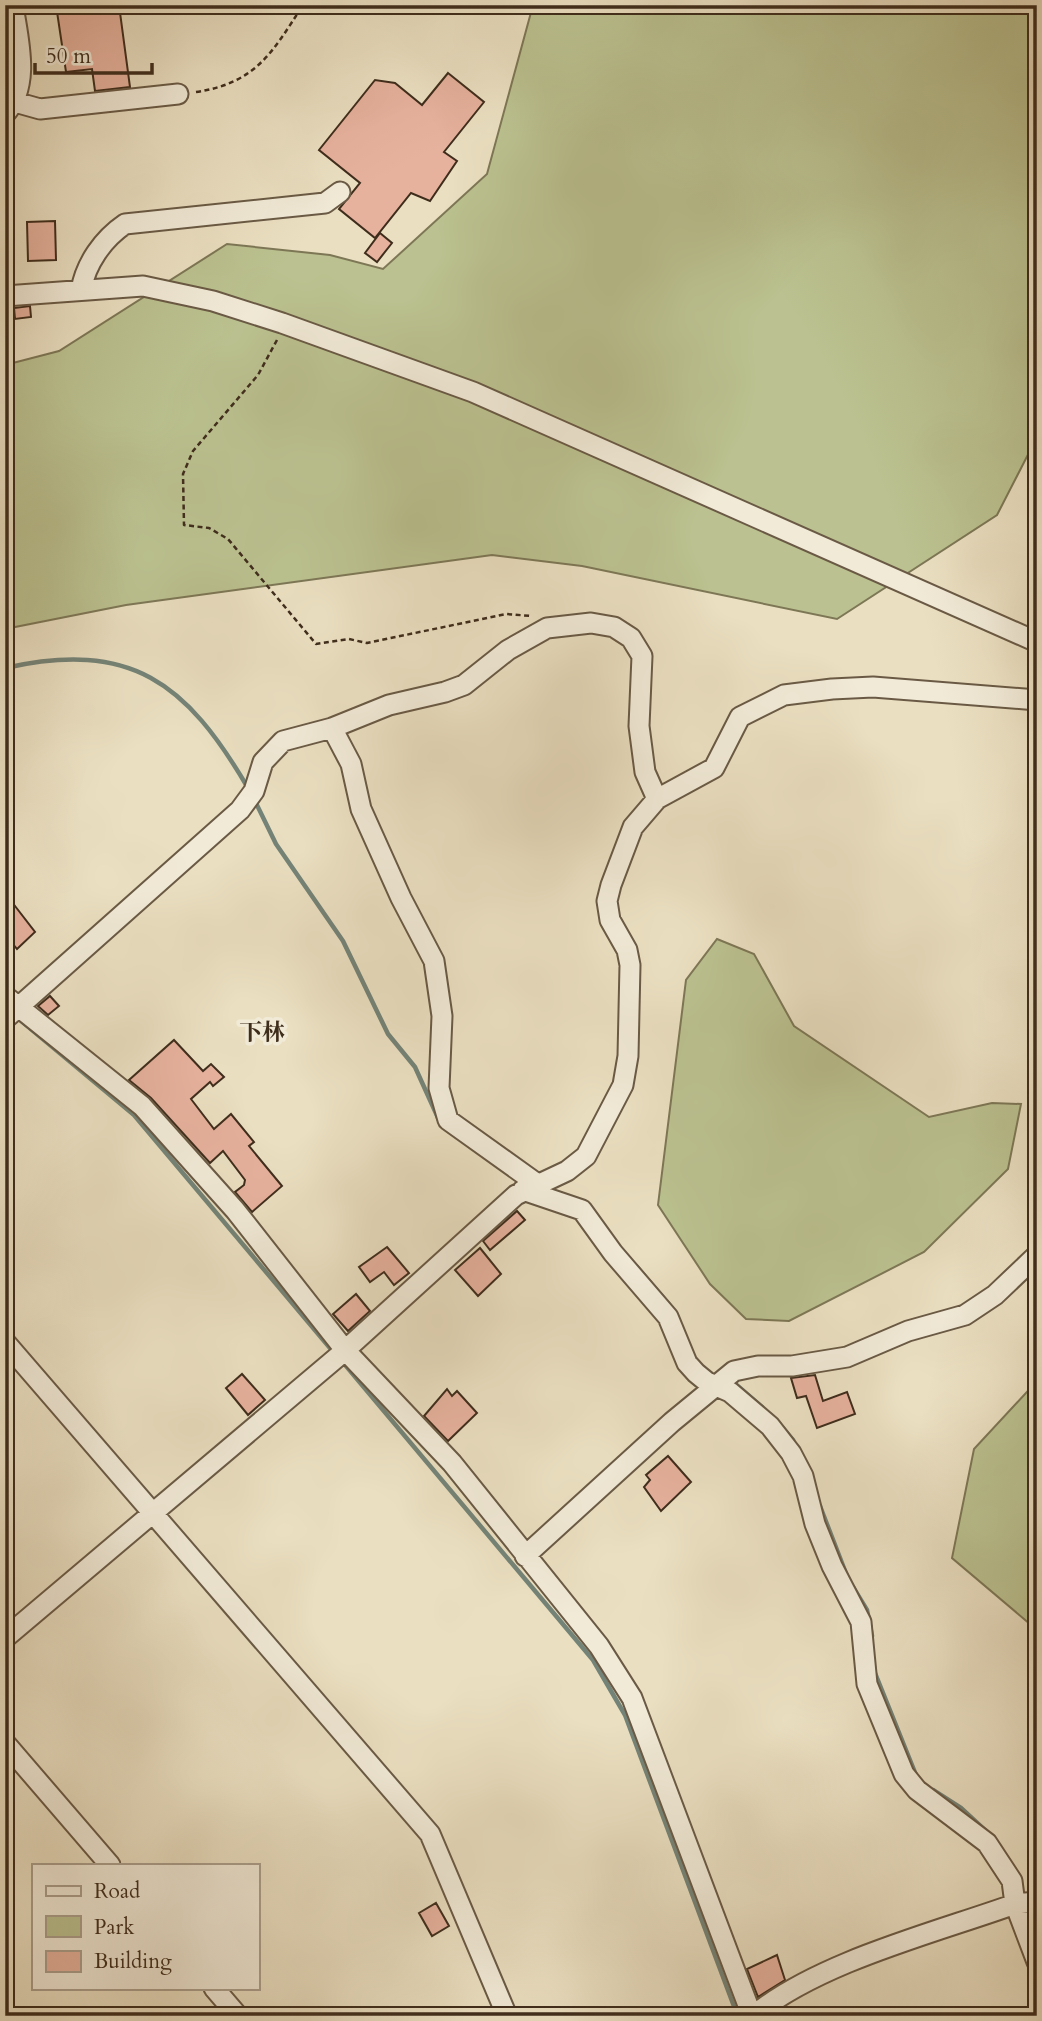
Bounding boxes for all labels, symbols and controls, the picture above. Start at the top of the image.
scale bar [35,32,152,76]
text: 50 m [46,42,91,71]
district label: 下林 [239,1017,285,1048]
legend [32,1864,259,1990]
text: Road [94,1877,140,1906]
text: Park [94,1913,135,1942]
text: Building [94,1947,172,1976]

